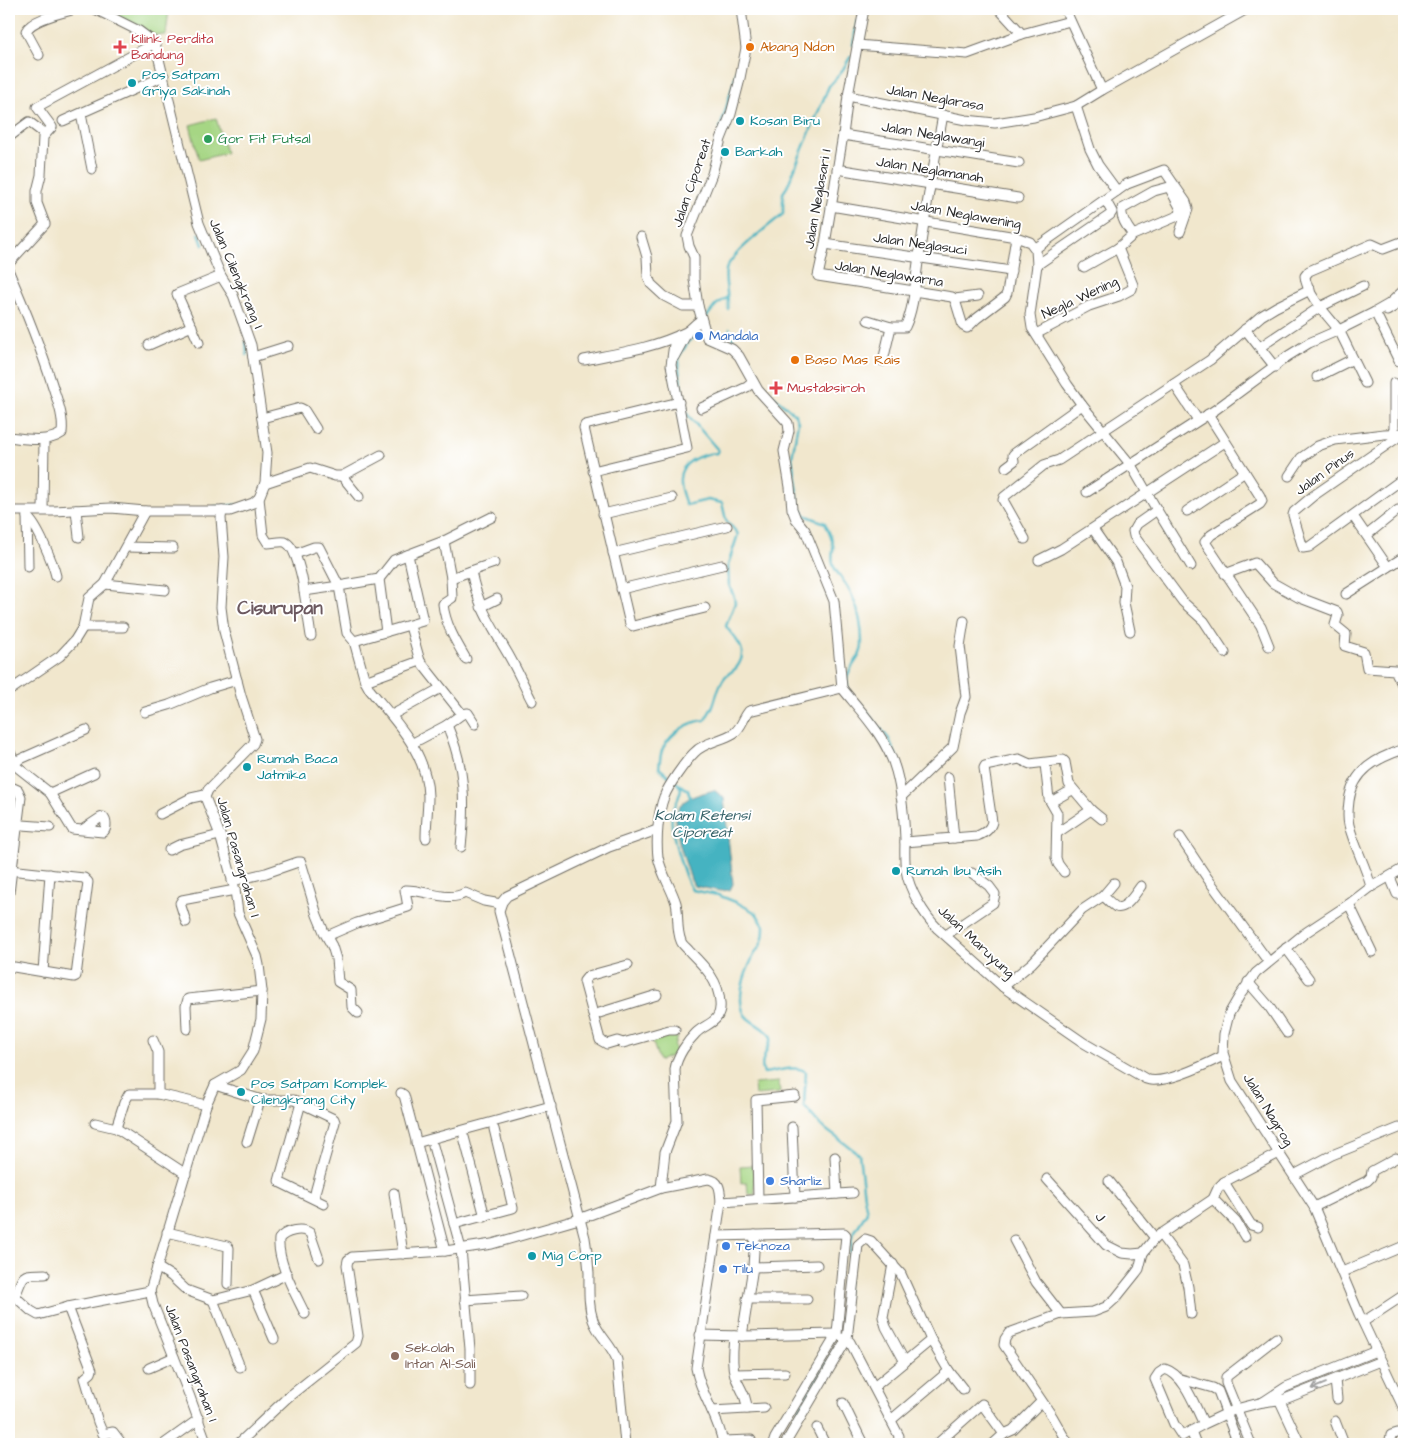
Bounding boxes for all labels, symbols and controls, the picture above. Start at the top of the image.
place label: Kilink Perdita Bandung [131,29,213,65]
place label: Abang Ndon [760,37,835,57]
marker: Kilink Perdita Bandung [113,40,127,54]
marker: Abang Ndon [744,41,756,53]
place label: Pos Satpam Griya Sakinah [142,65,230,101]
marker: Pos Satpam Griya Sakinah [126,77,138,89]
street label: Jalan Neglarasa [885,80,985,116]
place label: Kosan Biru [750,111,820,131]
marker: Kosan Biru [734,115,746,127]
street label: Jalan Neglawangi [880,117,986,153]
place label: Gor Fit Futsal [218,129,311,149]
marker: Gor Fit Futsal [202,133,214,145]
street label: Jalan Ciporeat [668,136,717,230]
place label: Barkah [735,142,783,162]
marker: Barkah [719,146,731,158]
street label: Jalan Neglasari I [799,147,837,251]
street label: Jalan Neglamanah [875,152,985,188]
street label: Jalan Neglawening [909,195,1023,235]
street label: Jalan Cilengkrang I [204,216,268,332]
street label: Jalan Neglasuci [872,228,968,260]
street label: Jalan Neglawarna [833,256,945,292]
street label: Negla Wening [1038,271,1122,325]
place label: Mandala [709,326,758,346]
marker: Mandala [693,330,705,342]
place label: Baso Mas Rais [805,350,900,370]
marker: Baso Mas Rais [789,354,801,366]
place label: Mustabsiroh [787,378,865,398]
marker: Mustabsiroh [769,381,783,395]
street label: Jalan Pinus [1291,444,1359,500]
district label: Cisurupan [237,595,323,622]
place label: Rumah Baca Jatmika [257,749,338,785]
marker: Rumah Baca Jatmika [241,761,253,773]
street label: Jalan Pasangrahan I [211,794,265,920]
water label: Kolam Retensi Ciporeat [654,805,751,843]
place label: Rumah Ibu Asih [906,861,1001,881]
marker: Rumah Ibu Asih [890,865,902,877]
street label: Jalan Maruyung [933,901,1019,983]
street label: Jalan Nagrog [1238,1070,1298,1150]
place label: Pos Satpam Komplek Cilengkrang City [251,1074,387,1110]
marker: Pos Satpam Komplek Cilengkrang City [235,1086,247,1098]
place label: Sharliz [780,1171,822,1191]
marker: Sharliz [764,1175,776,1187]
street label: J [1090,1208,1110,1227]
place label: Teknoza [736,1236,790,1256]
marker: Teknoza [720,1240,732,1252]
place label: Mig Corp [542,1246,602,1266]
marker: Mig Corp [526,1250,538,1262]
place label: Tilu [733,1259,753,1279]
marker: Tilu [717,1263,729,1275]
street label: Jalan Pasangrahan 1 [159,1301,223,1425]
place label: Sekolah Intan Al-Sali [405,1338,475,1374]
marker: Sekolah Intan Al-Sali [389,1350,401,1362]
one-way arrow [1312,1382,1327,1391]

